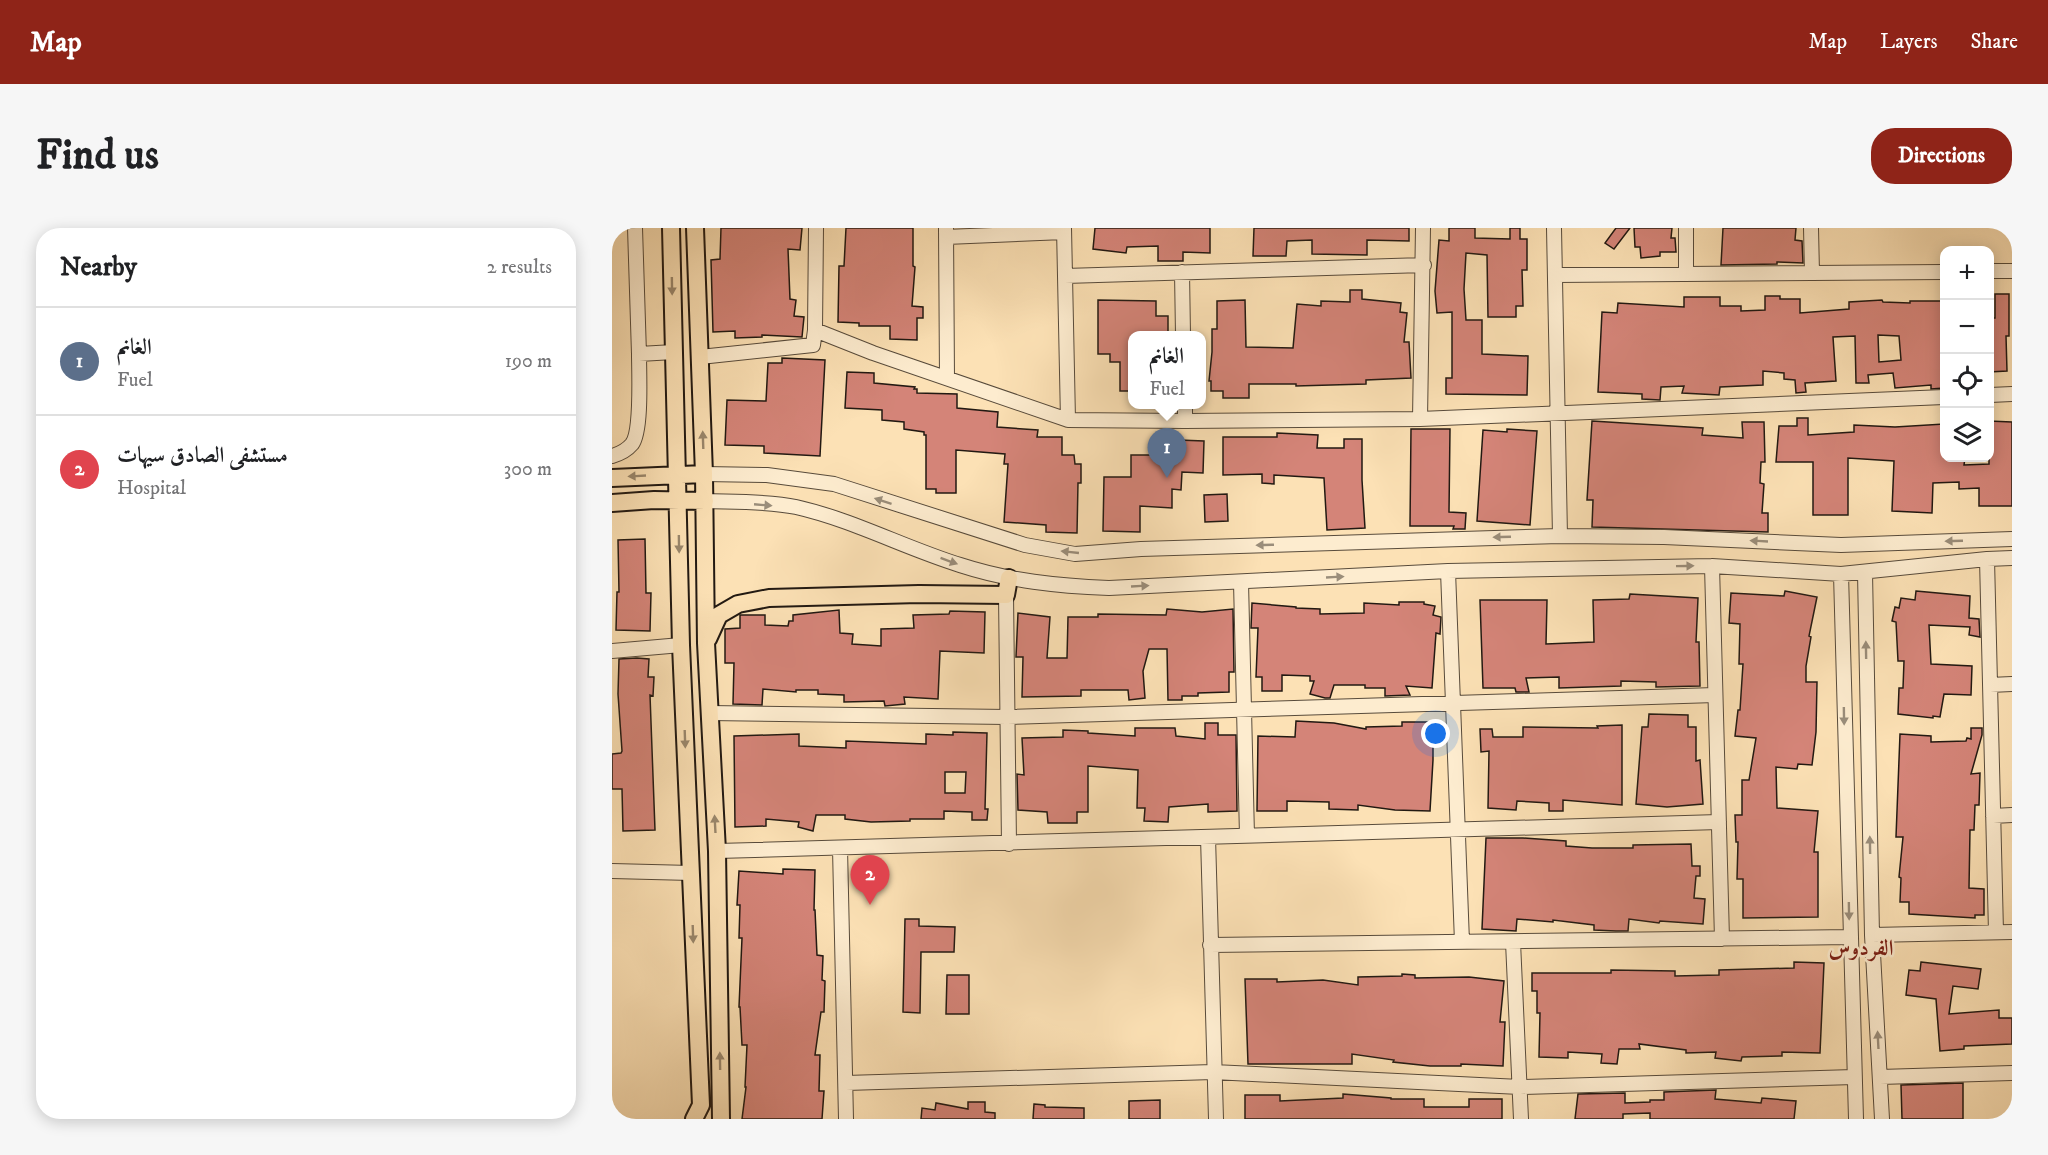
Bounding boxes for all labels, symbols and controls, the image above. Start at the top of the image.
text: Map [30,25,82,60]
text: Map [1808,29,1847,55]
text: Layers [1880,29,1938,55]
text: Share [1971,29,2018,55]
button: Directions [1871,128,2012,184]
text: Find us [36,130,159,182]
map controls [1940,246,1994,462]
button: + [1940,246,1994,300]
text: Nearby [60,251,137,284]
text: 2 results [487,255,552,280]
one-way arrow [667,277,677,296]
button: − [1940,300,1994,354]
popup [1128,331,1206,409]
text: الغانم [117,334,152,361]
text: الغانم [1149,343,1184,370]
text: 1 [76,349,83,374]
text: 190 m [505,349,552,374]
button: locate [1940,354,1994,408]
text: Fuel [117,368,153,393]
text: Fuel [1149,377,1185,402]
button: layers [1940,408,1994,462]
pin: 1 [1148,428,1186,478]
one-way arrow [698,430,707,449]
text: مستشفى الصادق سيهات [117,442,288,469]
text: 2 [75,457,84,482]
text: 300 m [504,457,552,482]
one-way arrow [628,472,647,481]
text: Hospital [117,476,186,501]
one-way arrow [874,495,892,505]
one-way arrow [754,500,773,509]
one-way arrow [1492,533,1511,542]
one-way arrow [674,535,684,554]
one-way arrow [1749,537,1768,546]
one-way arrow [1944,537,1963,546]
one-way arrow [1255,541,1274,550]
one-way arrow [1061,547,1080,557]
one-way arrow [940,557,958,567]
one-way arrow [1675,562,1694,571]
one-way arrow [1326,572,1345,581]
one-way arrow [1131,582,1150,591]
one-way arrow [1861,640,1871,659]
one-way arrow [1840,707,1849,726]
your location [1421,719,1450,748]
one-way arrow [681,730,690,749]
one-way arrow [711,814,720,833]
one-way arrow [1865,835,1875,854]
pin: 2 [850,856,890,905]
one-way arrow [1844,902,1854,921]
one-way arrow [689,925,698,944]
district label: الفردوس [1828,935,1894,962]
one-way arrow [1873,1030,1883,1049]
one-way arrow [715,1051,725,1070]

